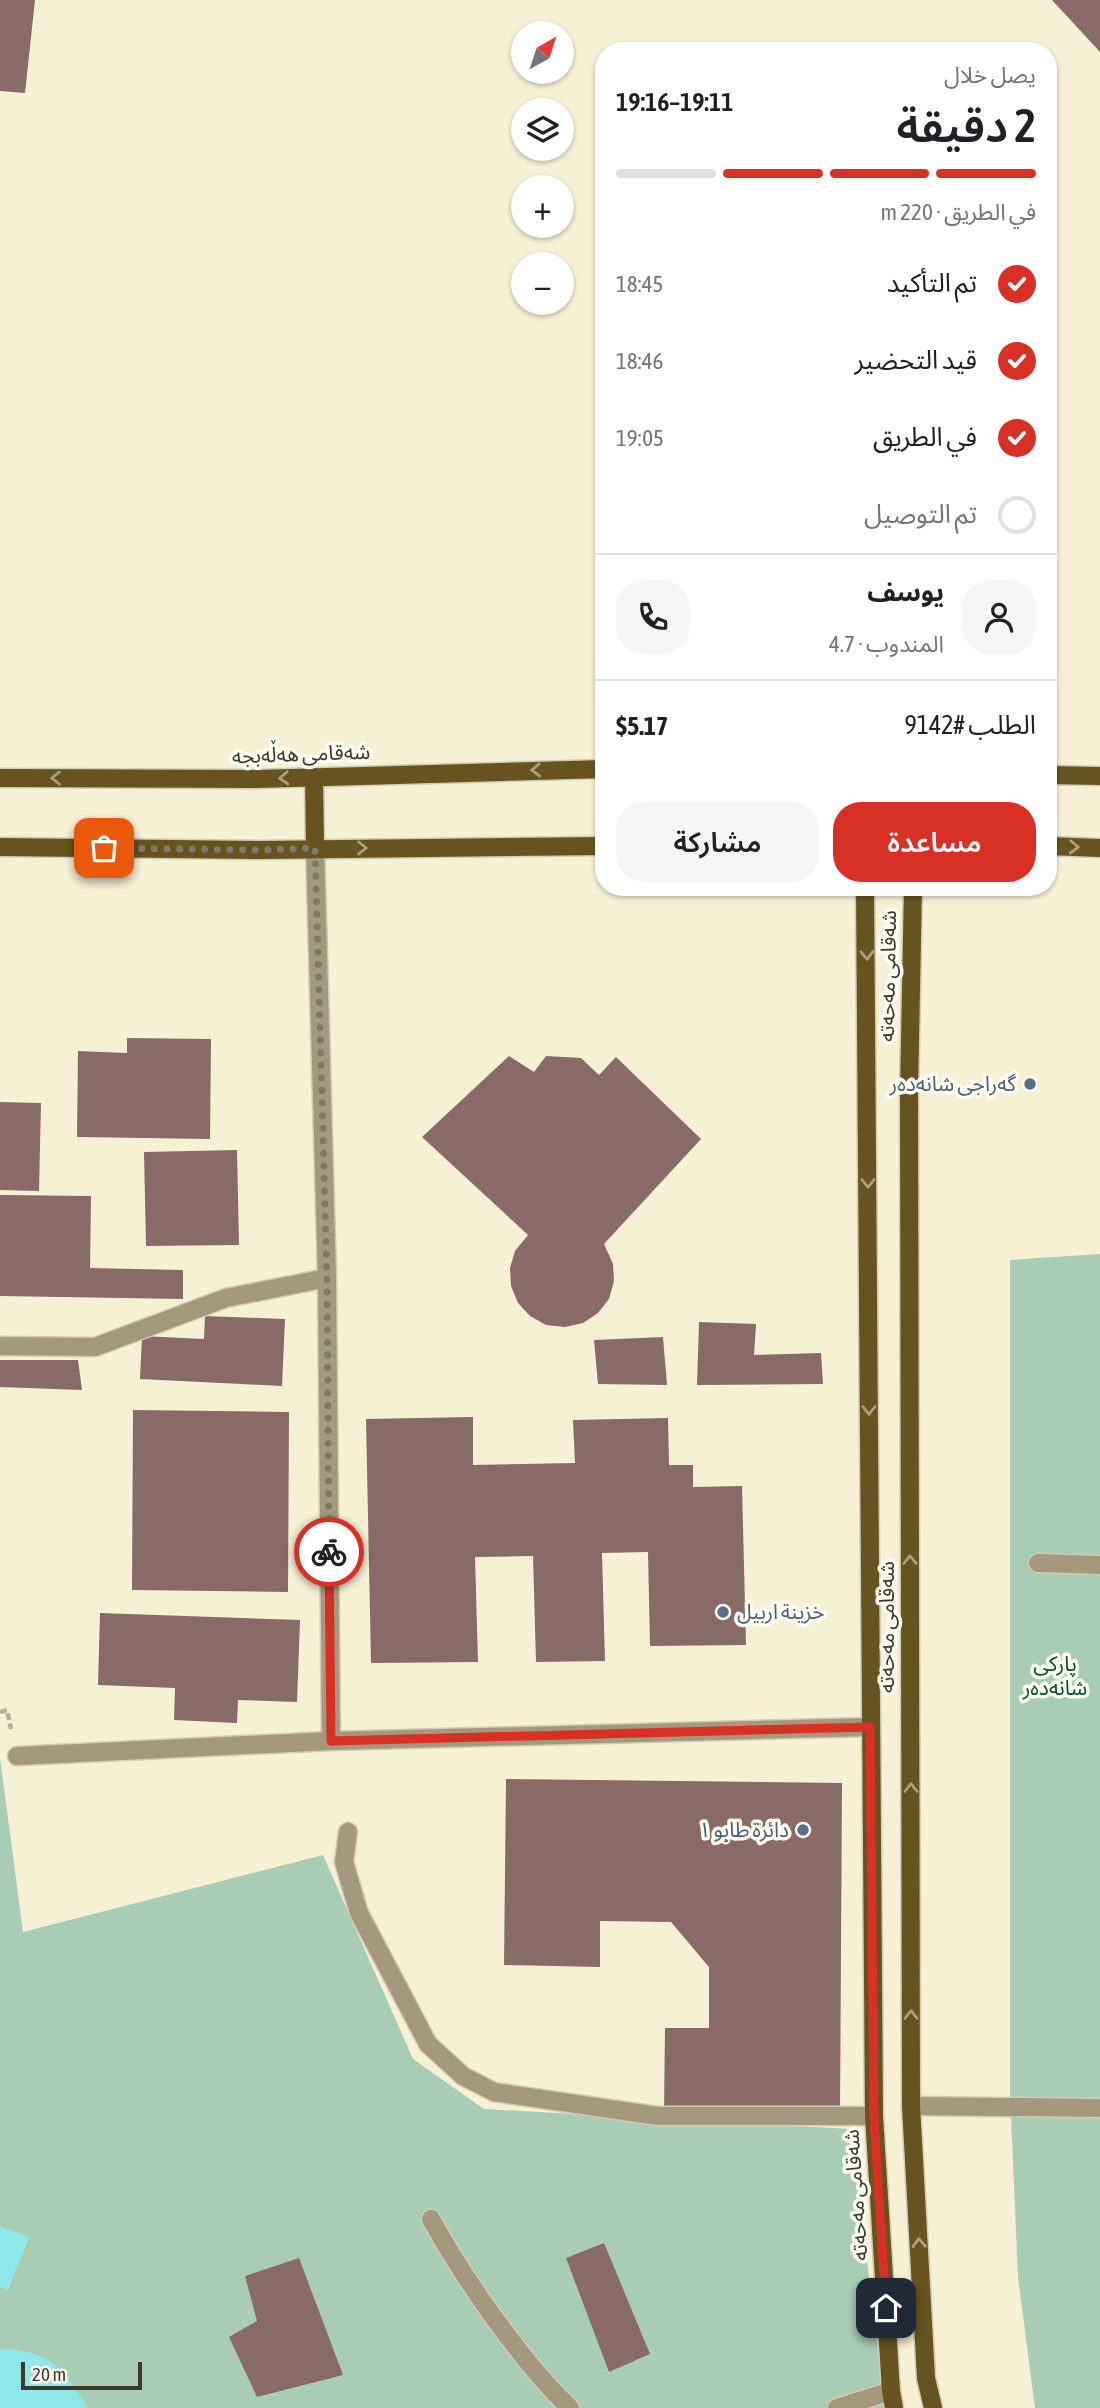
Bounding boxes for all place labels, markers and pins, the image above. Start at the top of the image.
pin [74,818,134,878]
place label: گەراجی شانەدەر [889,1071,1016,1096]
marker: گەراجی شانەدەر [1022,1076,1038,1092]
place label: خزينة اربيل [737,1599,825,1624]
marker: خزينة اربيل [715,1604,731,1620]
place label: دائرة طابو ١ [699,1817,789,1842]
marker: دائرة طابو ١ [795,1822,811,1838]
pin [856,2278,916,2338]

